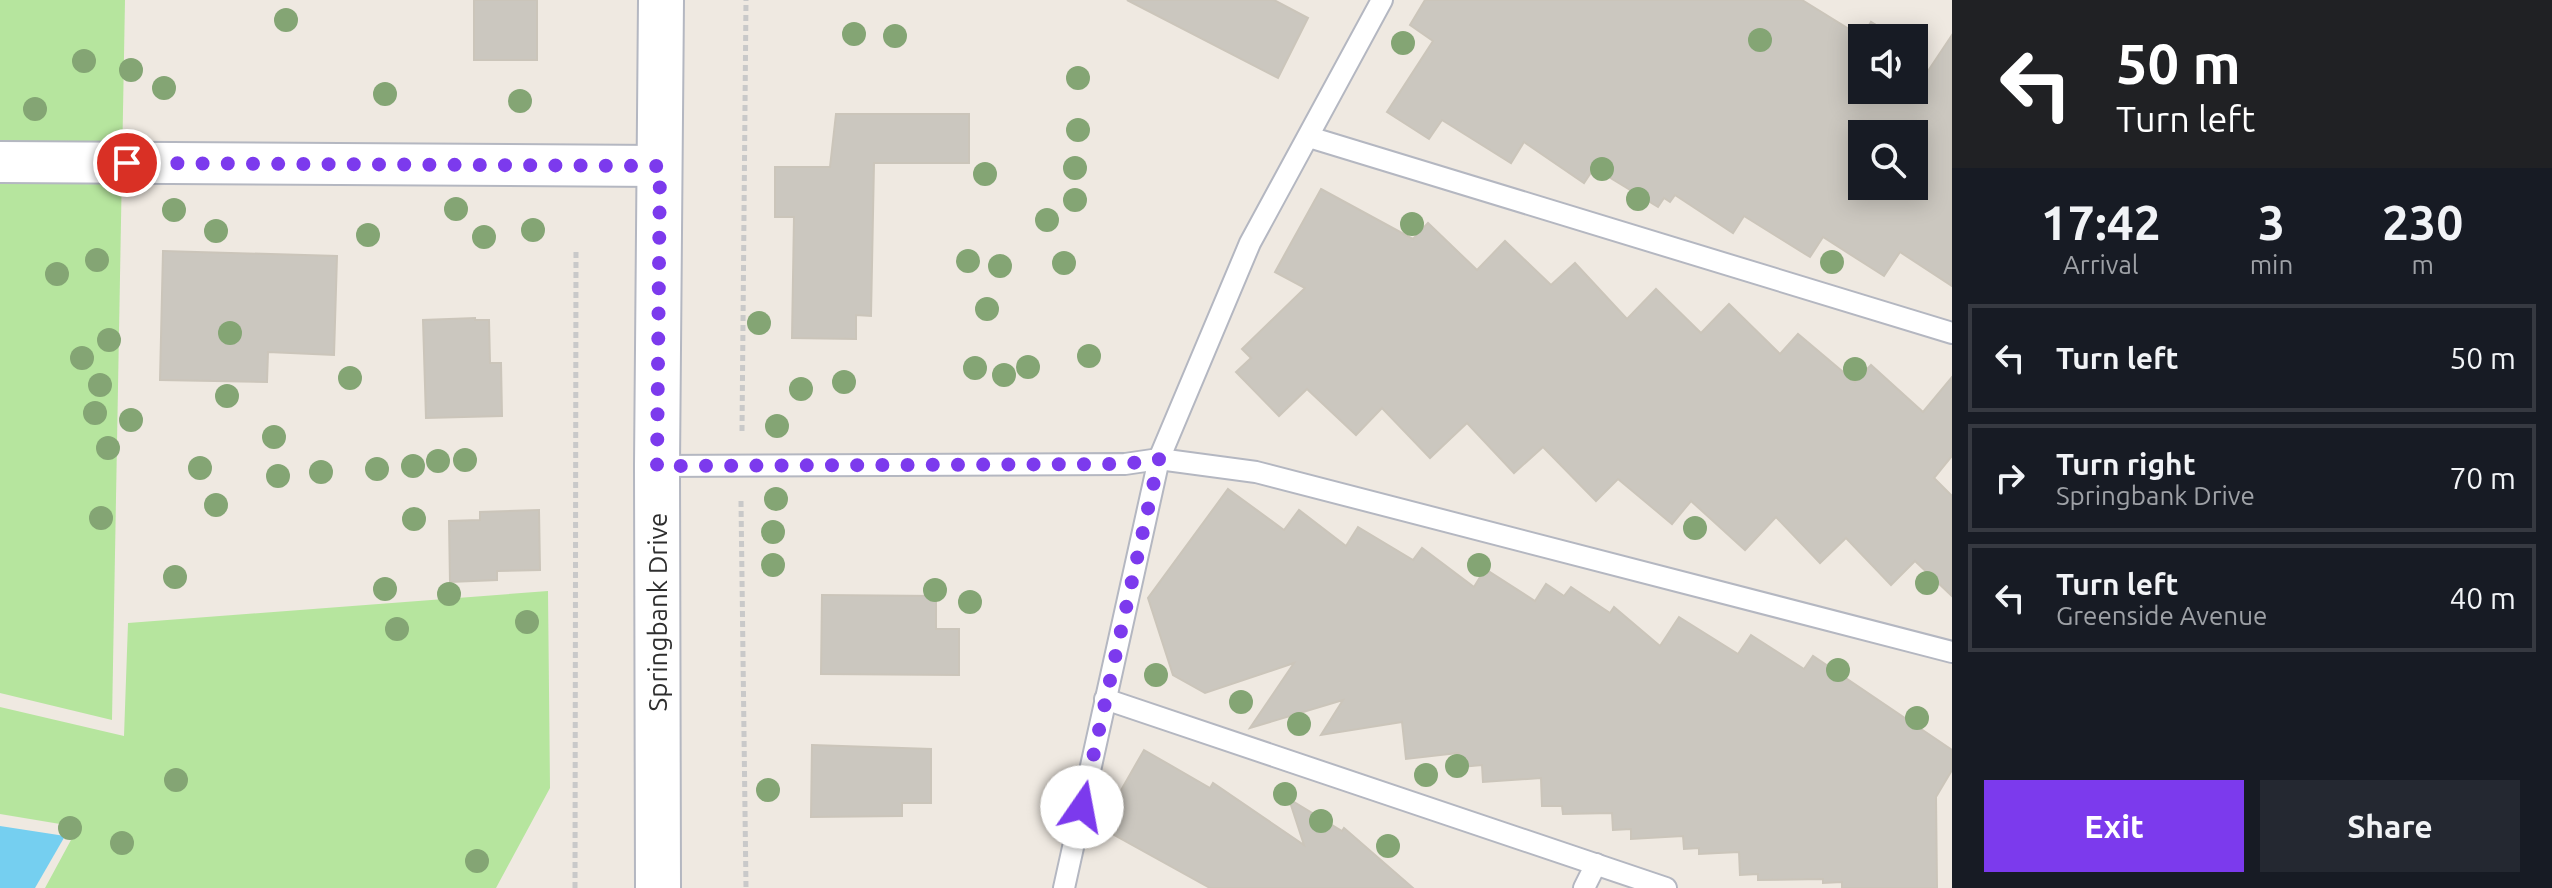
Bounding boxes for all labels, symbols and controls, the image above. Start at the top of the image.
map controls [1848,24,1928,200]
button: sound [1848,24,1928,104]
icon: left [1984,32,2088,136]
text: 50 m [2116,32,2241,95]
text: Turn left [2116,98,2255,139]
button: search [1848,120,1928,200]
pin [93,129,161,197]
icon: arrive [105,141,149,185]
text: 17:42 [2041,195,2161,249]
text: 3 [2258,195,2285,249]
text: 230 [2382,195,2463,249]
text: Arrival [2063,250,2139,279]
text: min [2250,250,2293,279]
text: m [2411,250,2434,279]
icon: left [1988,336,2032,380]
text: Turn left [2056,341,2178,375]
text: 50 m [2449,341,2516,375]
text: Turn right [2056,447,2196,481]
icon: right [1988,456,2032,500]
text: 70 m [2449,461,2516,495]
text: Springbank Drive [2056,481,2255,510]
street label: Springbank Drive [643,513,672,711]
text: Turn left [2056,567,2178,601]
icon: left [1988,576,2032,620]
text: 40 m [2449,581,2516,615]
text: Greenside Avenue [2056,601,2267,630]
position arrow [1040,765,1124,849]
button: Exit [1984,780,2244,872]
button: Share [2260,780,2520,872]

